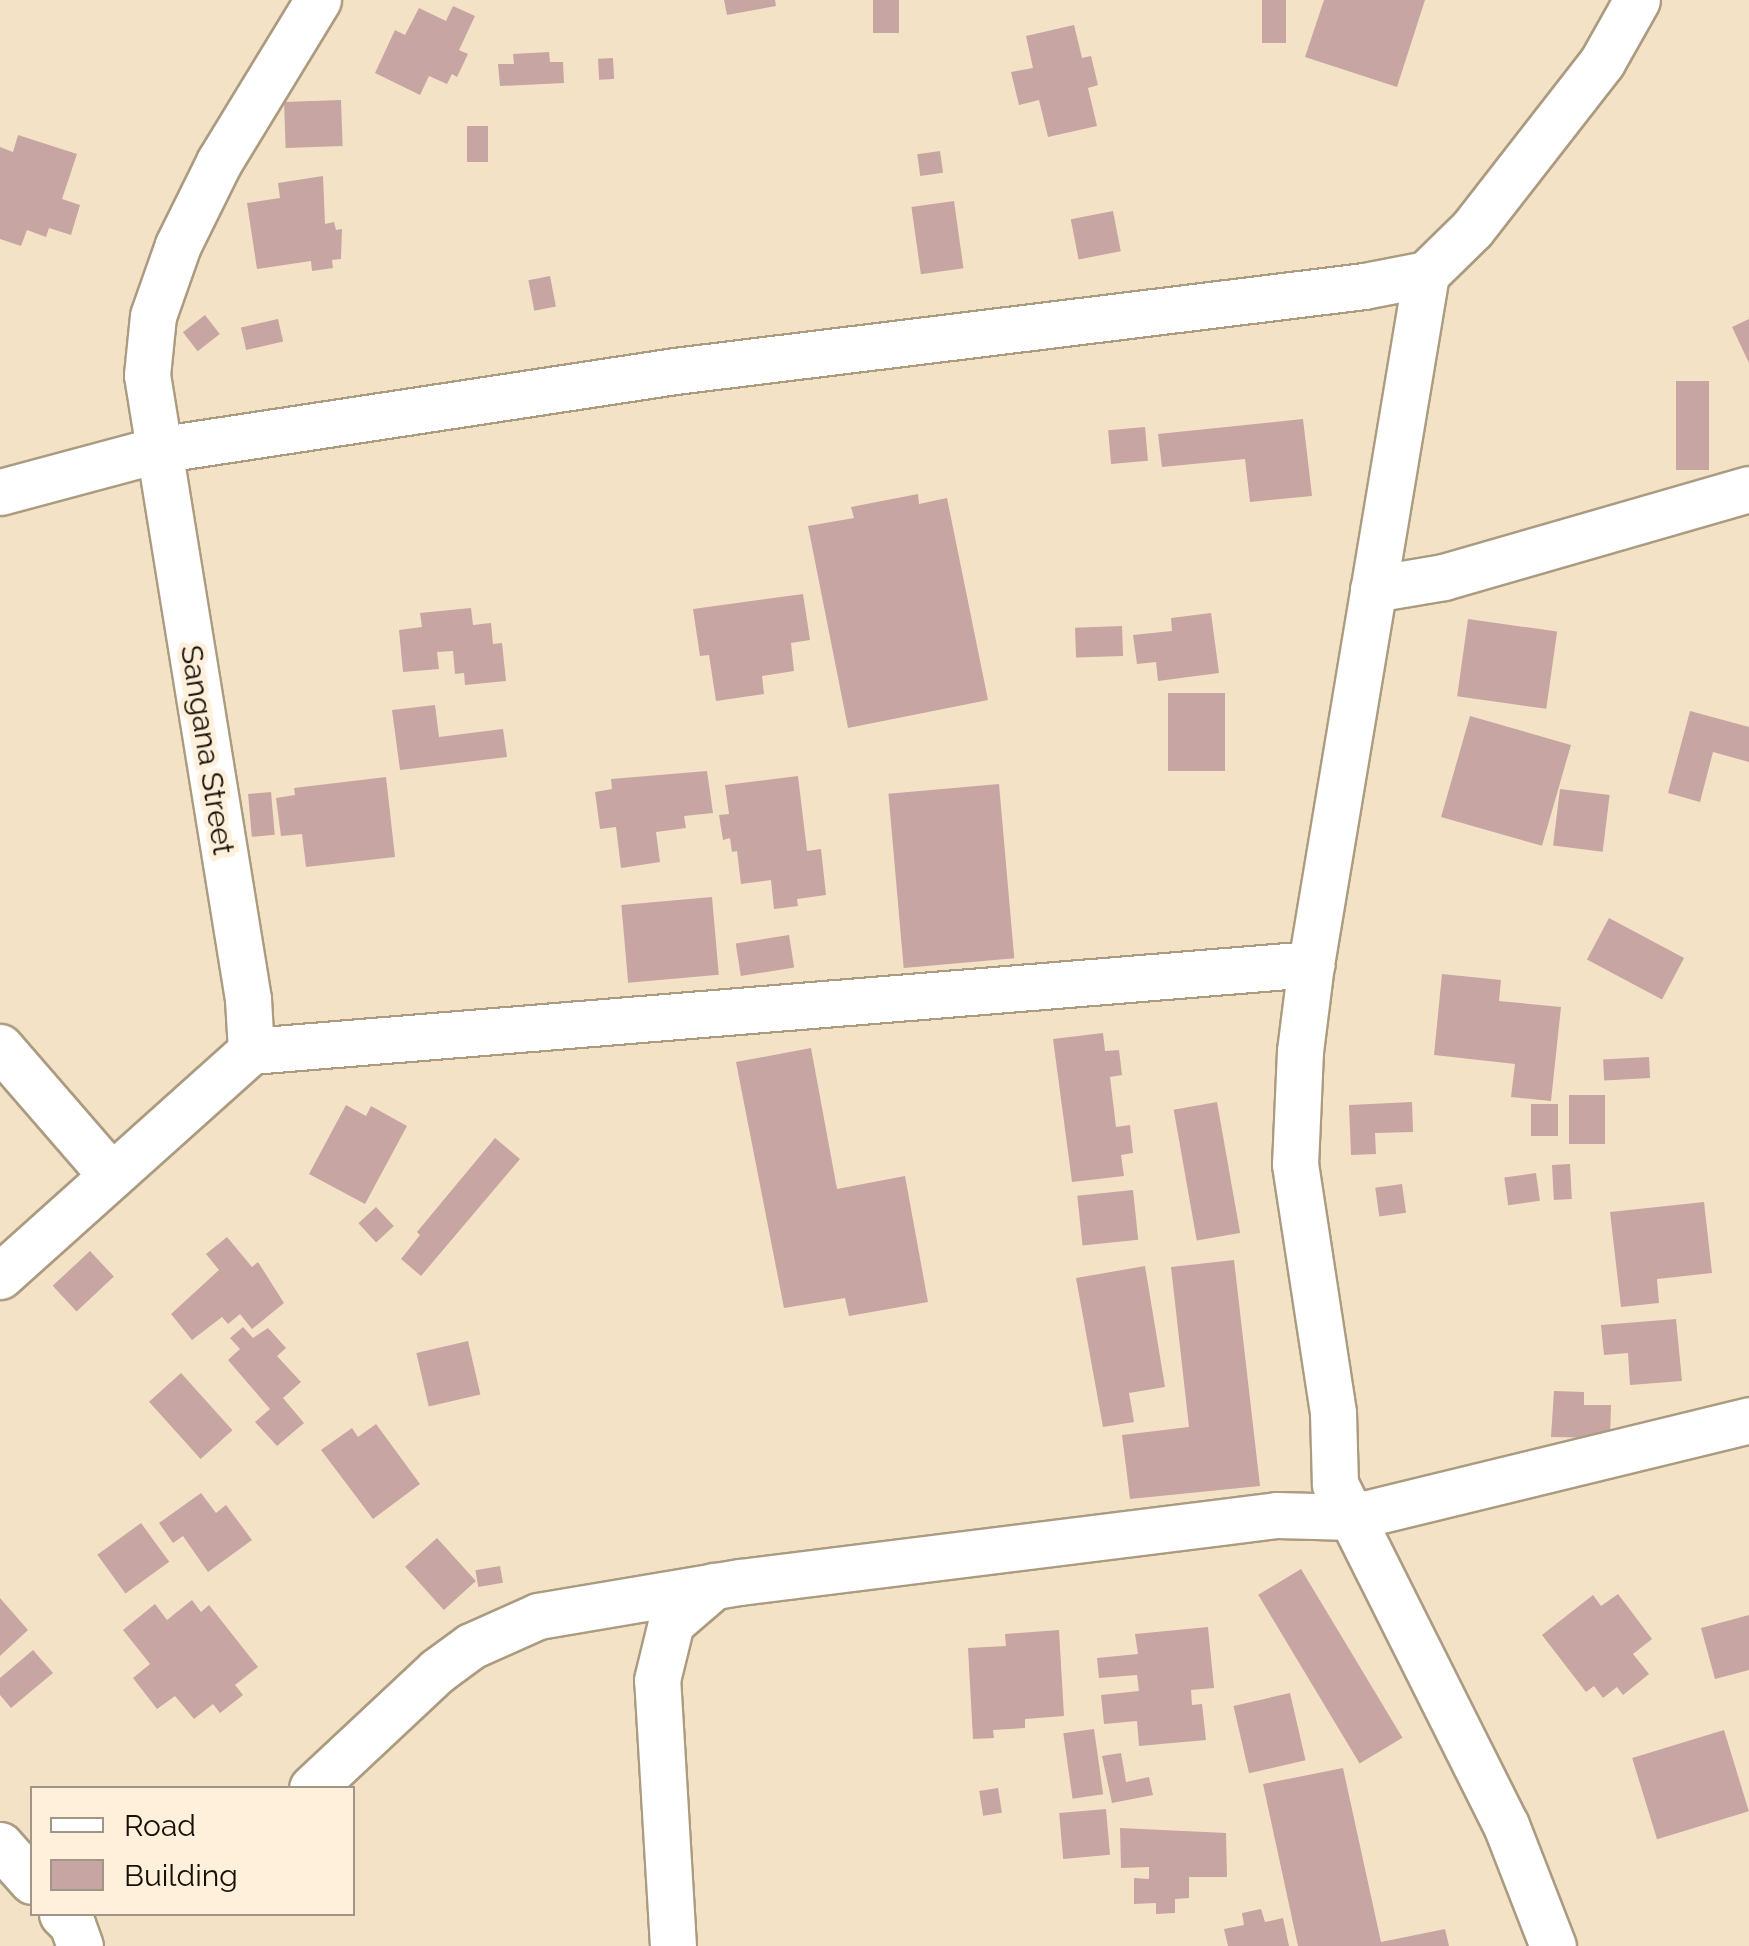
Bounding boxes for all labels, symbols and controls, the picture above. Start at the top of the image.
street label: Sangana Street [173,643,241,857]
legend [30,1786,355,1916]
text: Road [124,1808,196,1843]
text: Building [124,1858,238,1893]

